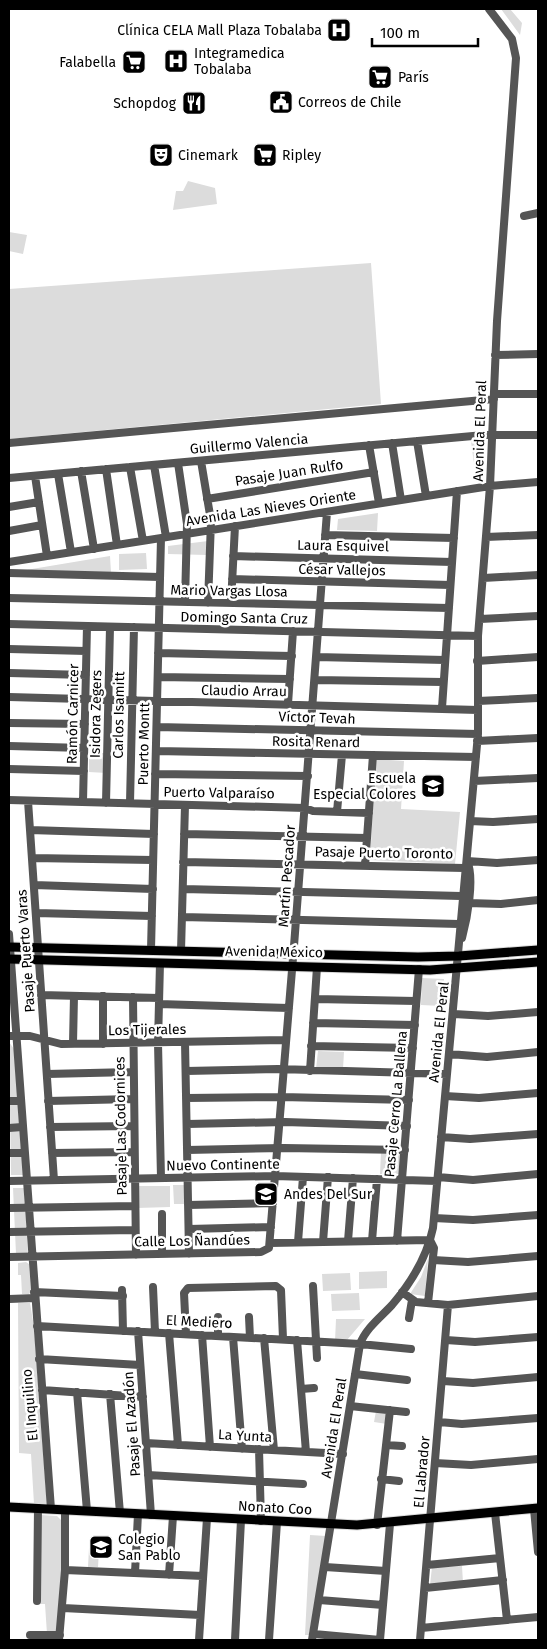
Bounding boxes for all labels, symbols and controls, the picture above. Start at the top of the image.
scale bar [372,15,478,47]
hospital icon: Clínica CELA Mall Plaza Tobalaba [326,17,352,43]
place label: Clínica CELA Mall Plaza Tobalaba [117,22,322,39]
text: 100 m [380,24,420,42]
place label: Integramedica Tobalaba [194,45,285,78]
hospital icon: Integramedica Tobalaba [163,48,189,74]
supermarket icon: Falabella [121,49,147,75]
place label: Falabella [59,54,116,71]
supermarket icon: París [367,64,393,90]
place label: París [398,69,429,86]
public building icon: Correos de Chile [268,89,294,115]
restaurant icon: Schopdog [181,90,207,116]
place label: Correos de Chile [298,94,401,111]
place label: Schopdog [113,95,177,112]
theatre icon: Cinemark [148,142,174,168]
supermarket icon: Ripley [252,142,278,168]
place label: Cinemark [178,147,239,164]
place label: Ripley [282,147,321,164]
street label: Avenida El Peral [470,380,490,482]
street label: Guillermo Valencia [189,430,309,458]
street label: Pasaje Juan Rulfo [234,456,344,490]
street label: Avenida Las Nieves Oriente [185,486,357,530]
street label: Laura Esquivel [297,537,389,555]
street label: César Vallejos [298,561,386,579]
street label: Mario Vargas Llosa [170,581,288,601]
street label: Domingo Santa Cruz [180,608,308,628]
street label: Ramón Carnicer [64,663,82,764]
street label: Isidora Zegers [87,669,105,758]
street label: Carlos Isamitt [110,670,128,759]
street label: Claudio Arrau [201,682,287,700]
street label: Puerto Montt [135,701,153,786]
street label: Víctor Tevah [278,708,356,728]
street label: Rosita Renard [272,733,360,751]
place label: Escuela Especial Colores [313,770,416,803]
school or university icon: Escuela Especial Colores [420,773,446,799]
street label: Puerto Valparaíso [163,784,275,802]
street label: Martín Pescador [275,824,299,928]
street label: Pasaje Puerto Toronto [315,843,453,863]
street label: Pasaje Puerto Varas [13,888,39,1013]
street label: Avenida México [225,943,323,961]
street label: Avenida El Peral [425,981,453,1083]
street label: Los Tijerales [108,1021,187,1039]
street label: Pasaje Cerro La Ballena [381,1030,411,1178]
street label: Pasaje Las Codornices [111,1056,131,1196]
street label: Nuevo Continente [166,1156,280,1174]
school or university icon: Andes Del Sur [253,1181,279,1207]
place label: Andes Del Sur [284,1186,373,1203]
street label: Calle Los Ñandúes [134,1231,250,1251]
street label: El Mediero [165,1312,233,1332]
street label: El Inquilino [18,1368,42,1442]
street label: Pasaje El Azadón [120,1371,144,1477]
street label: Avenida El Peral [318,1377,350,1479]
street label: La Yunta [218,1426,272,1446]
street label: El Labrador [410,1435,434,1509]
street label: Nonato Coo [238,1498,312,1518]
place label: Colegio San Pablo [118,1531,181,1564]
school or university icon: Colegio San Pablo [88,1534,114,1560]

